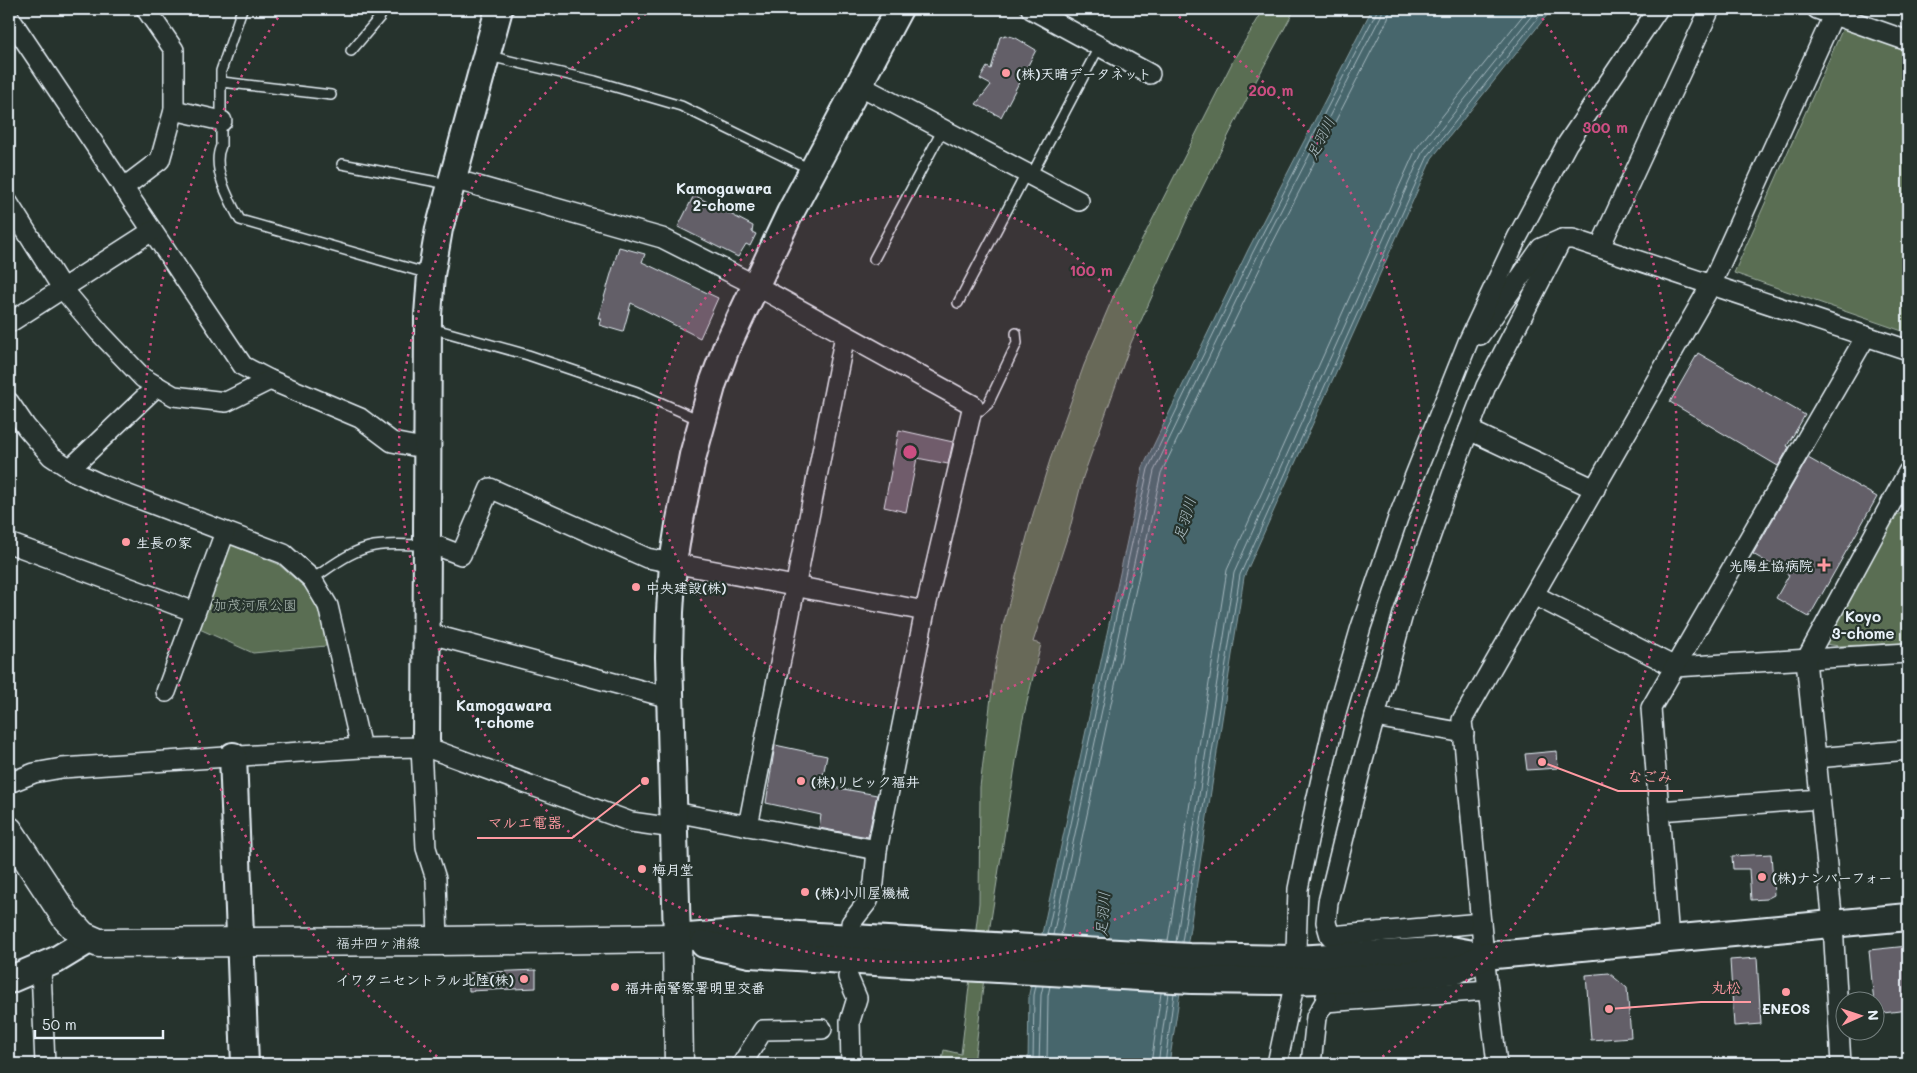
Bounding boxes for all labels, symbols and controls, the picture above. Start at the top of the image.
place label: (株)天晴データネット [1016,64,1152,83]
marker: (株)天晴データネット [1000,67,1012,79]
text: 200 m [1249,80,1294,100]
water label: 足羽川 [1301,113,1339,163]
text: 300 m [1582,117,1628,137]
district label: Kamogawara 2-chome [676,178,772,215]
text: 100 m [1069,260,1113,280]
centre of rings [901,443,919,461]
water label: 足羽川 [1168,495,1200,543]
place label: 生長の家 [136,533,192,552]
marker: 生長の家 [120,536,132,548]
place label: 光陽生協病院 [1729,556,1813,575]
marker: 光陽生協病院 [1817,558,1831,572]
place label: 中央建設(株) [646,578,727,597]
marker: 中央建設(株) [630,581,642,593]
park label: 加茂河原公園 [213,595,297,614]
district label: Koyo 3-chome [1832,606,1895,643]
district label: Kamogawara 1-chome [456,695,552,732]
callout: なごみ [1618,761,1683,791]
text: なごみ [1627,766,1673,786]
place label: (株)リビック福井 [811,772,920,791]
marker: (株)リビック福井 [795,775,807,787]
callout: マルエ電器 [477,808,572,838]
text: マルエ電器 [488,812,562,832]
place label: 梅月堂 [652,860,694,879]
marker: 梅月堂 [636,863,648,875]
place label: (株)ナンバーフォー [1772,868,1892,887]
marker: (株)ナンバーフォー [1756,871,1768,883]
place label: (株)小川屋機械 [815,883,910,902]
marker: (株)小川屋機械 [799,886,811,898]
water label: 足羽川 [1090,891,1114,937]
street label: 福井四ヶ浦線 [336,933,420,952]
place label: イワタニセントラル北陸(株) [336,970,514,989]
callout: 丸松 [1701,972,1751,1002]
marker: イワタニセントラル北陸(株) [518,973,530,985]
text: 丸松 [1711,977,1741,997]
place label: 福井南警察署明里交番 [625,978,765,997]
marker: 福井南警察署明里交番 [609,981,621,993]
marker: ENEOS [1780,986,1792,998]
north arrow [1834,990,1884,1040]
place label: ENEOS [1762,999,1810,1018]
scale bar [35,1008,162,1040]
text: N [1864,1009,1883,1021]
text: 50 m [42,1014,77,1034]

